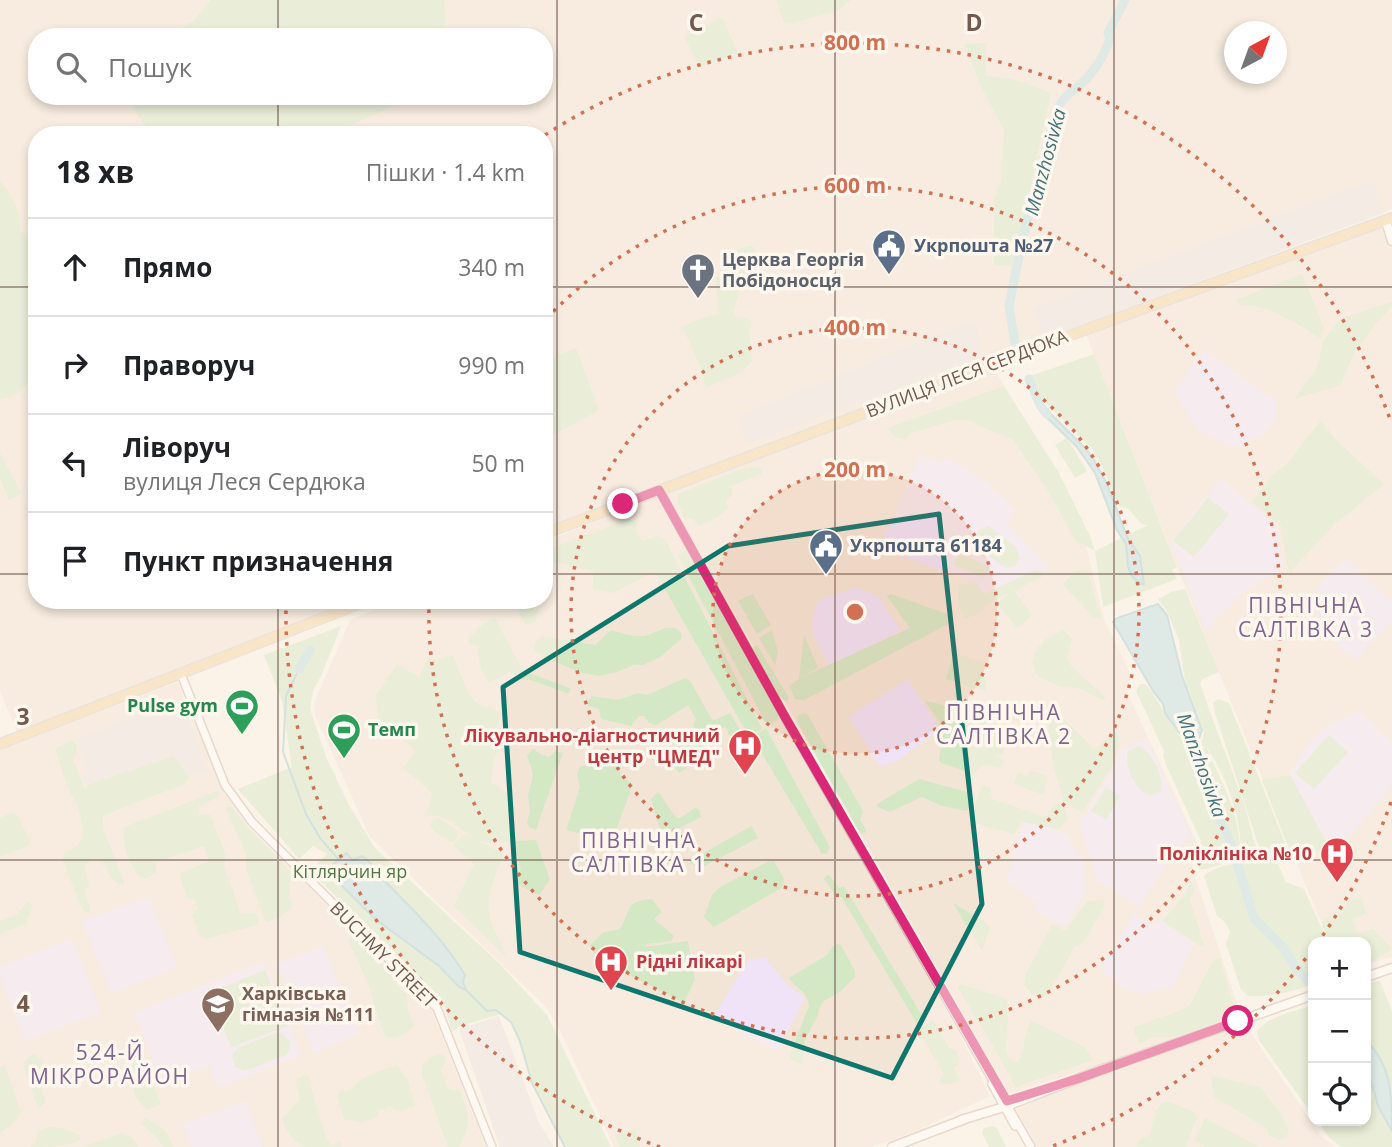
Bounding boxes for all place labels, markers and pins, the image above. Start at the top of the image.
public building icon: Укрпошта №27 [870,227,908,276]
place label: Укрпошта №27 [914,233,1053,257]
place label: Церква Георгія Побідоносця [722,247,864,292]
church icon: Церква Георгія Побідоносця [679,251,717,300]
public building icon: Укрпошта 61184 [807,527,845,576]
place label: Укрпошта 61184 [850,533,1002,557]
centre of rings [843,600,867,624]
sports icon: Pulse gym [223,687,261,736]
place label: Pulse gym [127,693,218,717]
sports icon: Темп [325,711,363,760]
place label: Темп [368,717,416,741]
place label: Лікувально-діагностичний центр "ЦМЕД" [464,723,720,768]
hospital icon: Лікувально-діагностичний центр "ЦМЕД" [726,727,764,776]
hospital icon: Поліклініка №10 [1318,835,1356,884]
place label: Поліклініка №10 [1159,841,1312,865]
hospital icon: Рідні лікарі [592,943,630,992]
place label: Рідні лікарі [636,949,743,973]
place label: Харківська гімназія №111 [242,981,374,1026]
school or university icon: Харківська гімназія №111 [199,985,237,1034]

